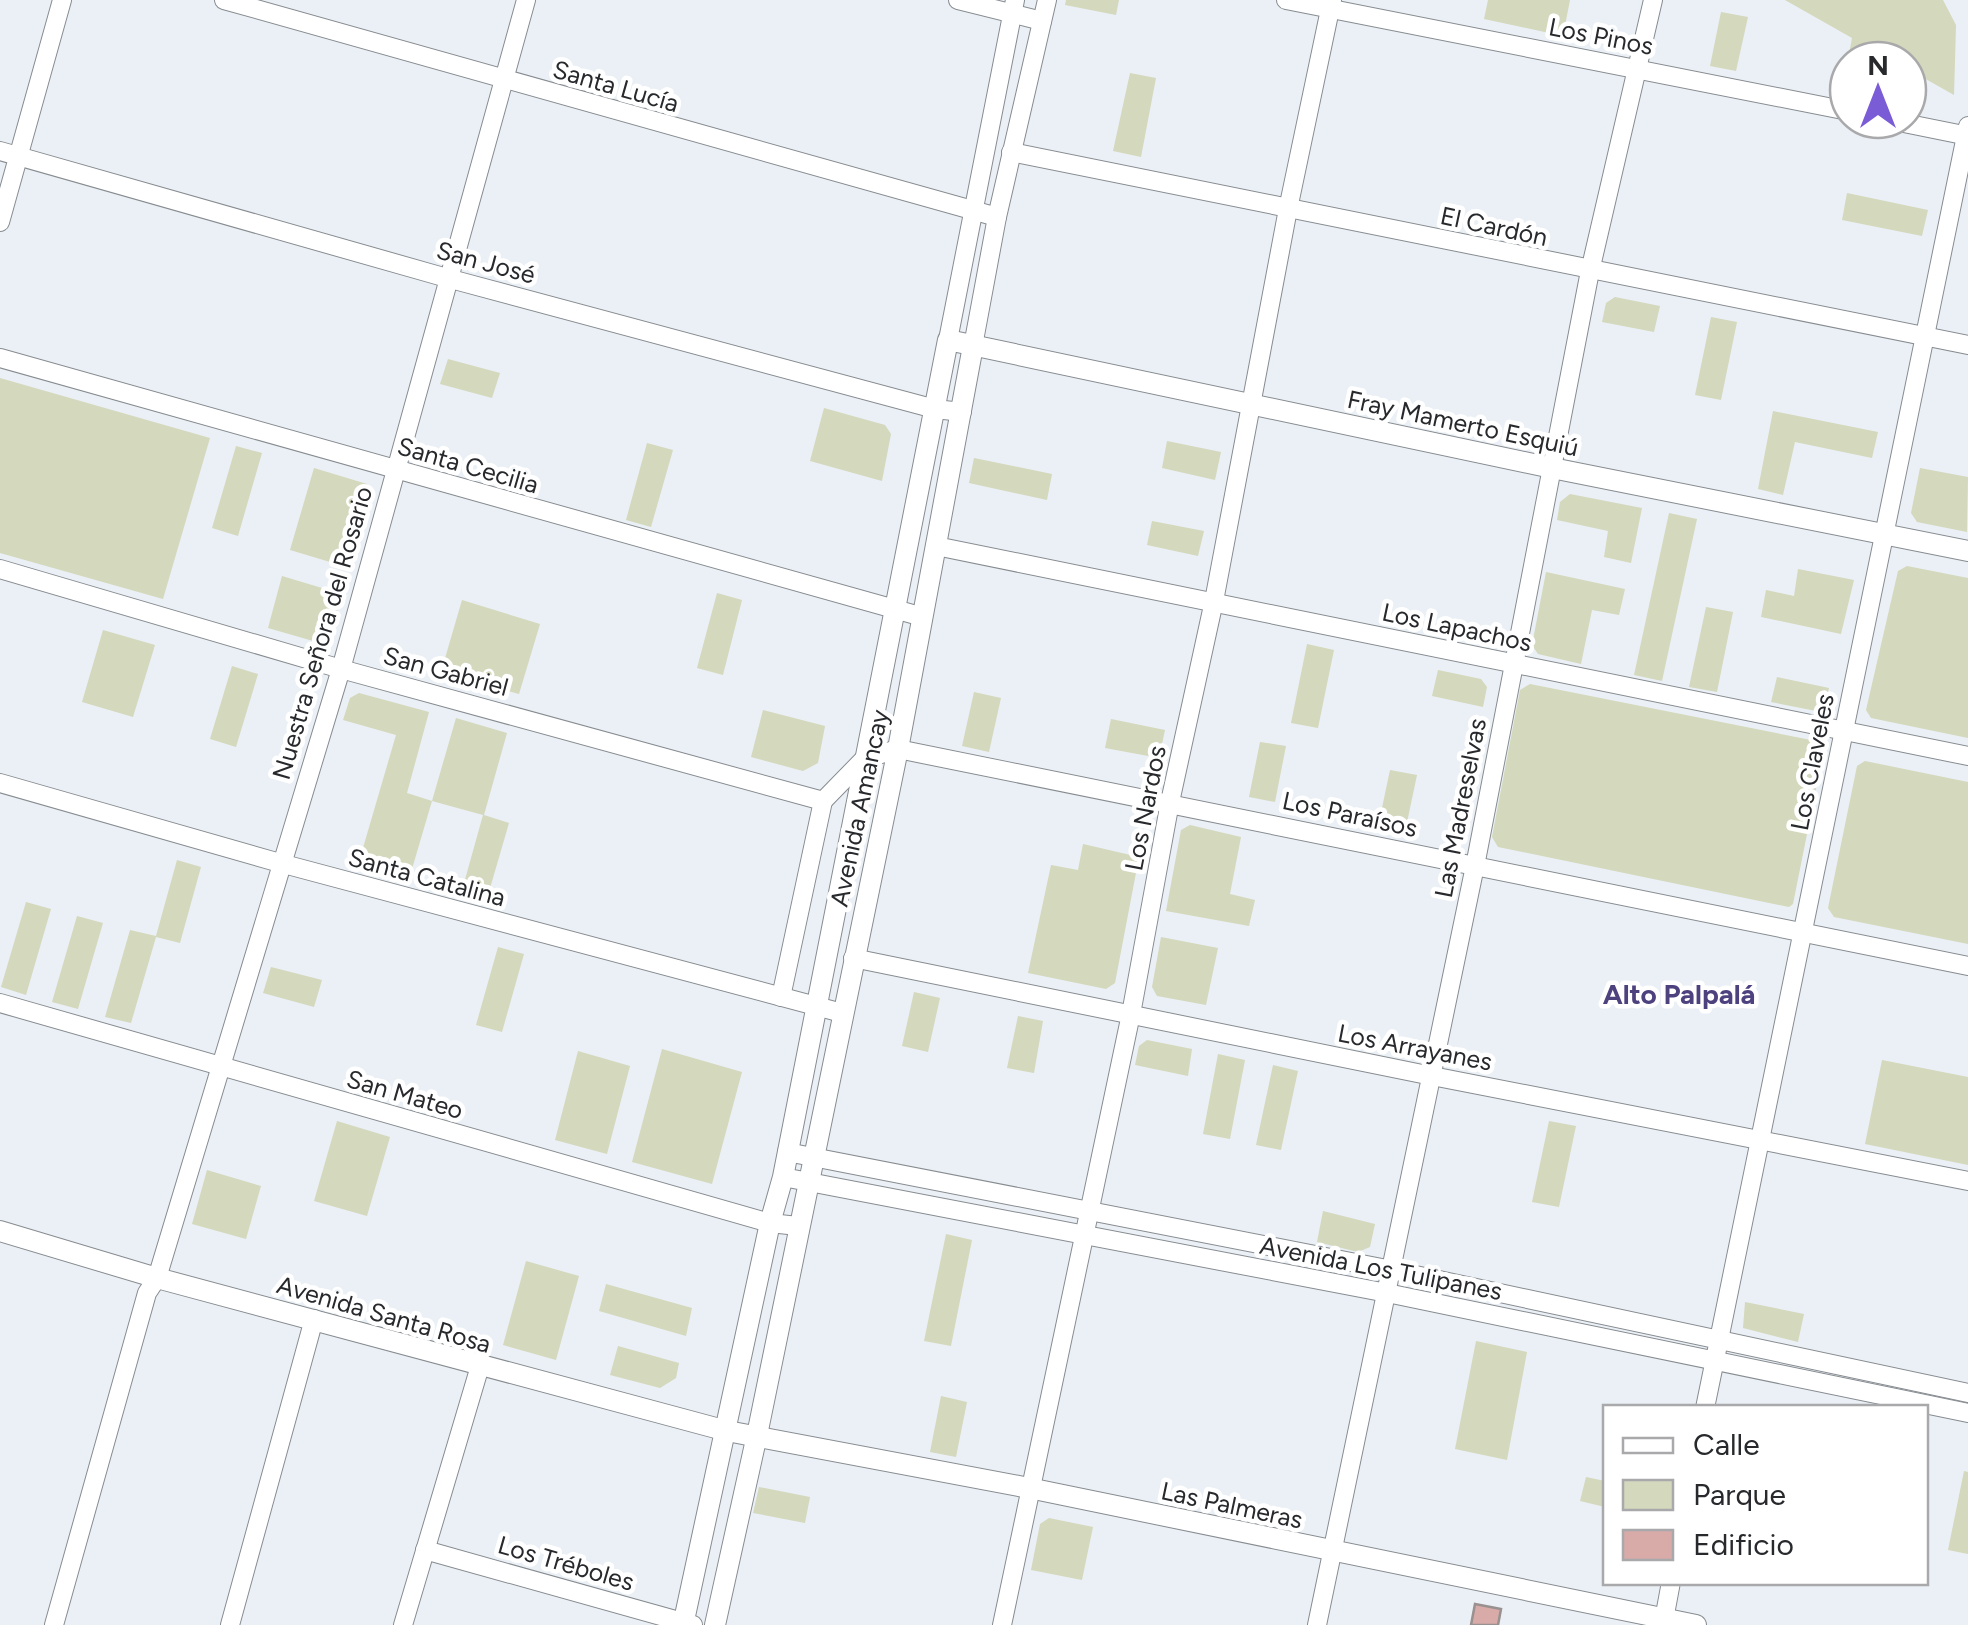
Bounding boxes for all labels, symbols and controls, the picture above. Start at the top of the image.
street label: Los Pinos [1546,11,1656,61]
north arrow [1828,40,1928,140]
text: N [1867,48,1889,82]
street label: Santa Lucía [550,54,682,118]
street label: El Cardón [1438,200,1550,252]
street label: San José [433,234,539,290]
street label: Fray Mamerto Esquiú [1345,384,1581,462]
street label: Santa Cecilia [394,431,542,499]
street label: Nuestra Señora del Rosario [266,483,378,783]
street label: Los Lapachos [1379,597,1535,657]
street label: San Gabriel [380,640,512,702]
street label: Los Claveles [1784,691,1840,833]
street label: Avenida Amancay [823,707,895,909]
street label: Las Madreselvas [1428,716,1492,900]
street label: Los Nardos [1118,743,1172,873]
street label: Los Paraísos [1280,785,1420,843]
street label: Santa Catalina [345,842,509,912]
district label: Alto Palpalá [1603,977,1755,1011]
street label: Los Arrayanes [1335,1017,1495,1077]
street label: San Mateo [343,1063,467,1125]
street label: Avenida Los Tulipanes [1257,1230,1505,1306]
street label: Avenida Santa Rosa [274,1269,494,1359]
legend [1603,1405,1928,1585]
text: Calle [1693,1426,1760,1463]
street label: Las Palmeras [1159,1475,1305,1535]
text: Parque [1693,1476,1786,1513]
text: Edificio [1693,1526,1794,1563]
street label: Los Tréboles [495,1529,637,1597]

